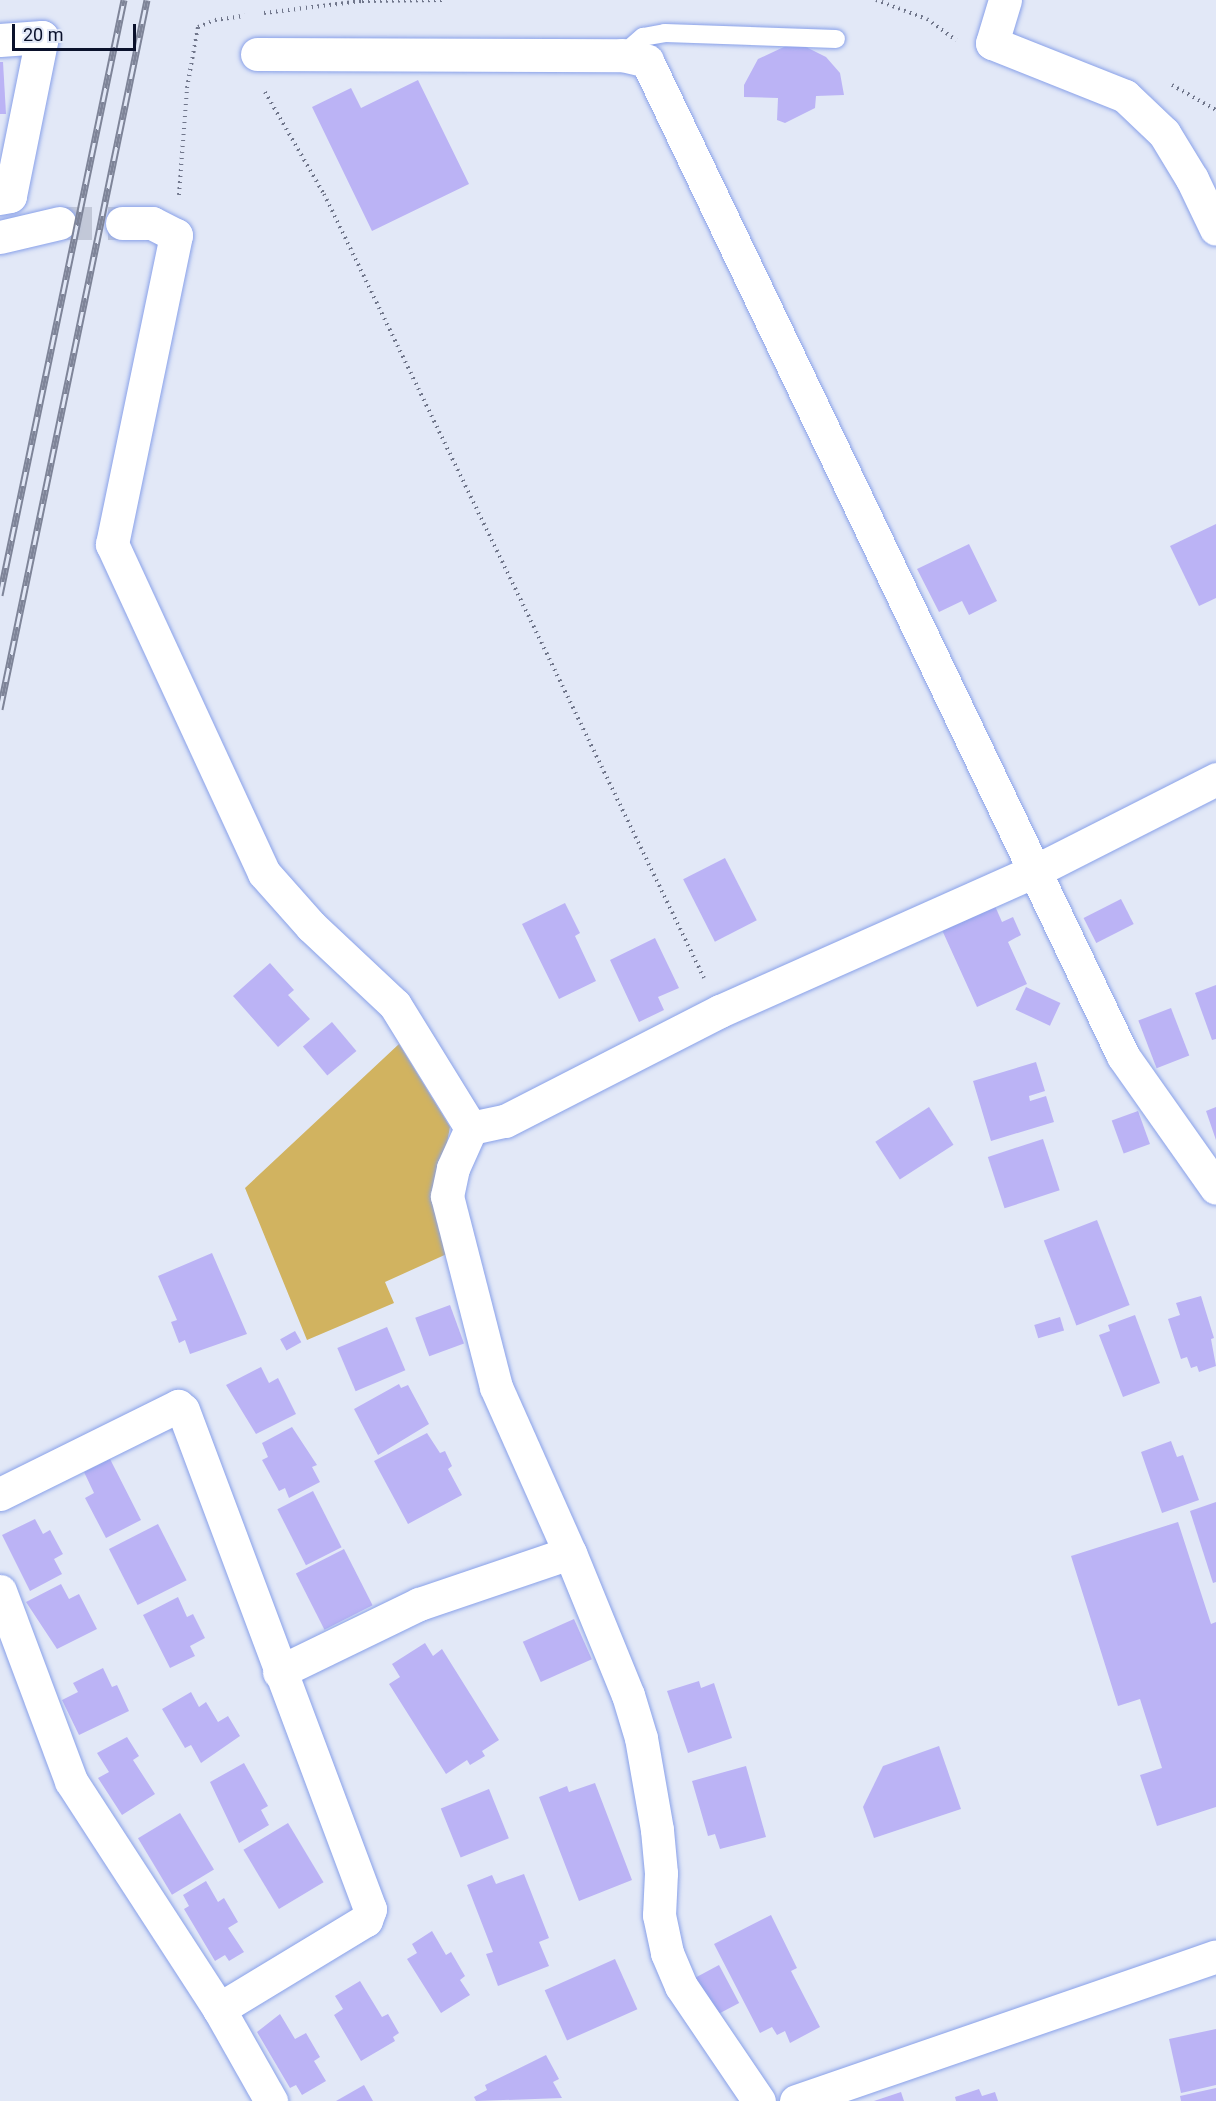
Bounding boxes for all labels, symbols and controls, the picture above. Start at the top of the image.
scale bar [15,12,140,50]
text: 20 m [23,24,63,45]

